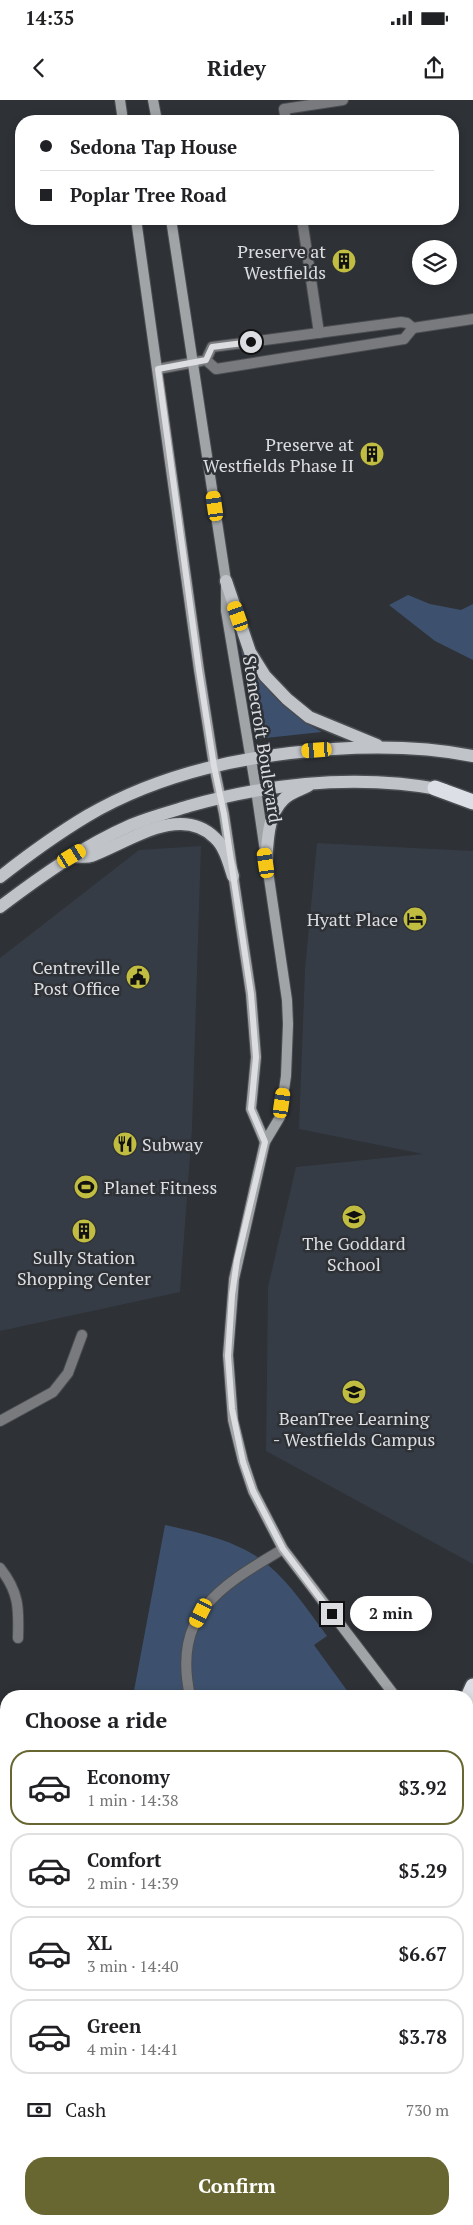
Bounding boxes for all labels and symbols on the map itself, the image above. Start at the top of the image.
place label: Preserve at Westfields [237,239,326,284]
building icon: Preserve at Westfields [331,248,357,274]
route start [240,331,262,353]
place label: Preserve at Westfields Phase II [203,432,354,477]
building icon: Preserve at Westfields Phase II [359,441,385,467]
car [205,490,224,522]
car [226,599,249,633]
street label: Stonecroft Boulevard [238,654,288,824]
car [301,741,332,759]
car [55,842,88,870]
car [256,847,275,879]
hotel icon: Hyatt Place [402,906,428,932]
place label: Hyatt Place [307,907,398,931]
place label: Centreville Post Office [32,955,120,1000]
public building icon: Centreville Post Office [125,964,151,990]
car [272,1087,291,1119]
restaurant icon: Subway [112,1131,138,1157]
place label: Subway [142,1132,204,1156]
sports icon: Planet Fitness [73,1174,99,1200]
place label: Planet Fitness [104,1175,217,1199]
school or university icon: The Goddard School [341,1204,367,1230]
building icon: Sully Station Shopping Center [71,1218,97,1244]
place label: The Goddard School [302,1231,406,1276]
place label: Sully Station Shopping Center [17,1245,151,1290]
school or university icon: BeanTree Learning - Westfields Campus [341,1379,367,1405]
place label: BeanTree Learning - Westfields Campus [273,1406,435,1451]
car [187,1596,214,1630]
callout: 2 min [350,1596,432,1632]
route end [321,1603,343,1625]

